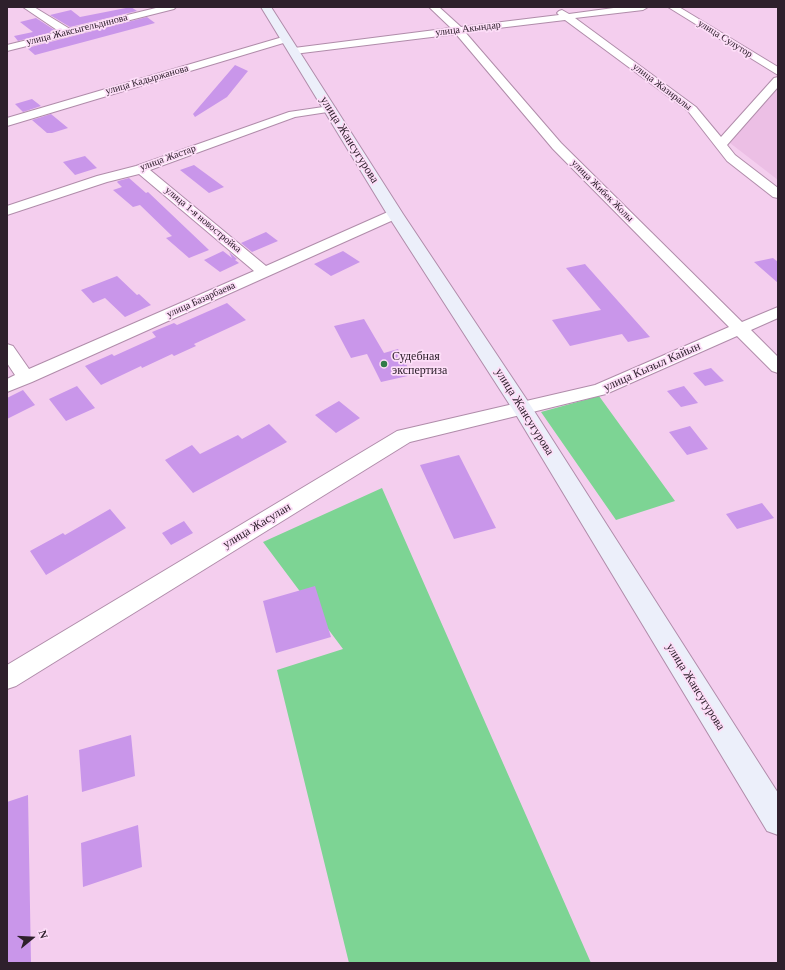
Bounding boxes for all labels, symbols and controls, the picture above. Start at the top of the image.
street label: улица Жаксыгельдинова [25,12,129,48]
street label: улица Сулутор [695,17,755,61]
street label: улица Акындар [435,19,501,39]
street label: улица Жазиралы [630,61,694,113]
street label: улица Кадыржанова [104,62,190,98]
street label: улица Жансугурова [316,94,382,186]
street label: улица Жастар [138,142,198,174]
street label: улица Жибек Жолы [568,157,636,225]
street label: улица 1-я новостройка [162,184,244,256]
street label: улица Базарбаева [165,280,237,320]
street label: улица Кызыл Кайын [601,339,703,395]
place label: Судебная экспертиза [392,350,447,378]
marker: Судебная экспертиза [379,359,389,369]
street label: улица Жансугурова [491,366,557,458]
street label: улица Жасулан [220,500,294,552]
street label: улица Жансугурова [662,641,728,733]
north arrow [12,918,52,958]
text: N [36,929,50,940]

